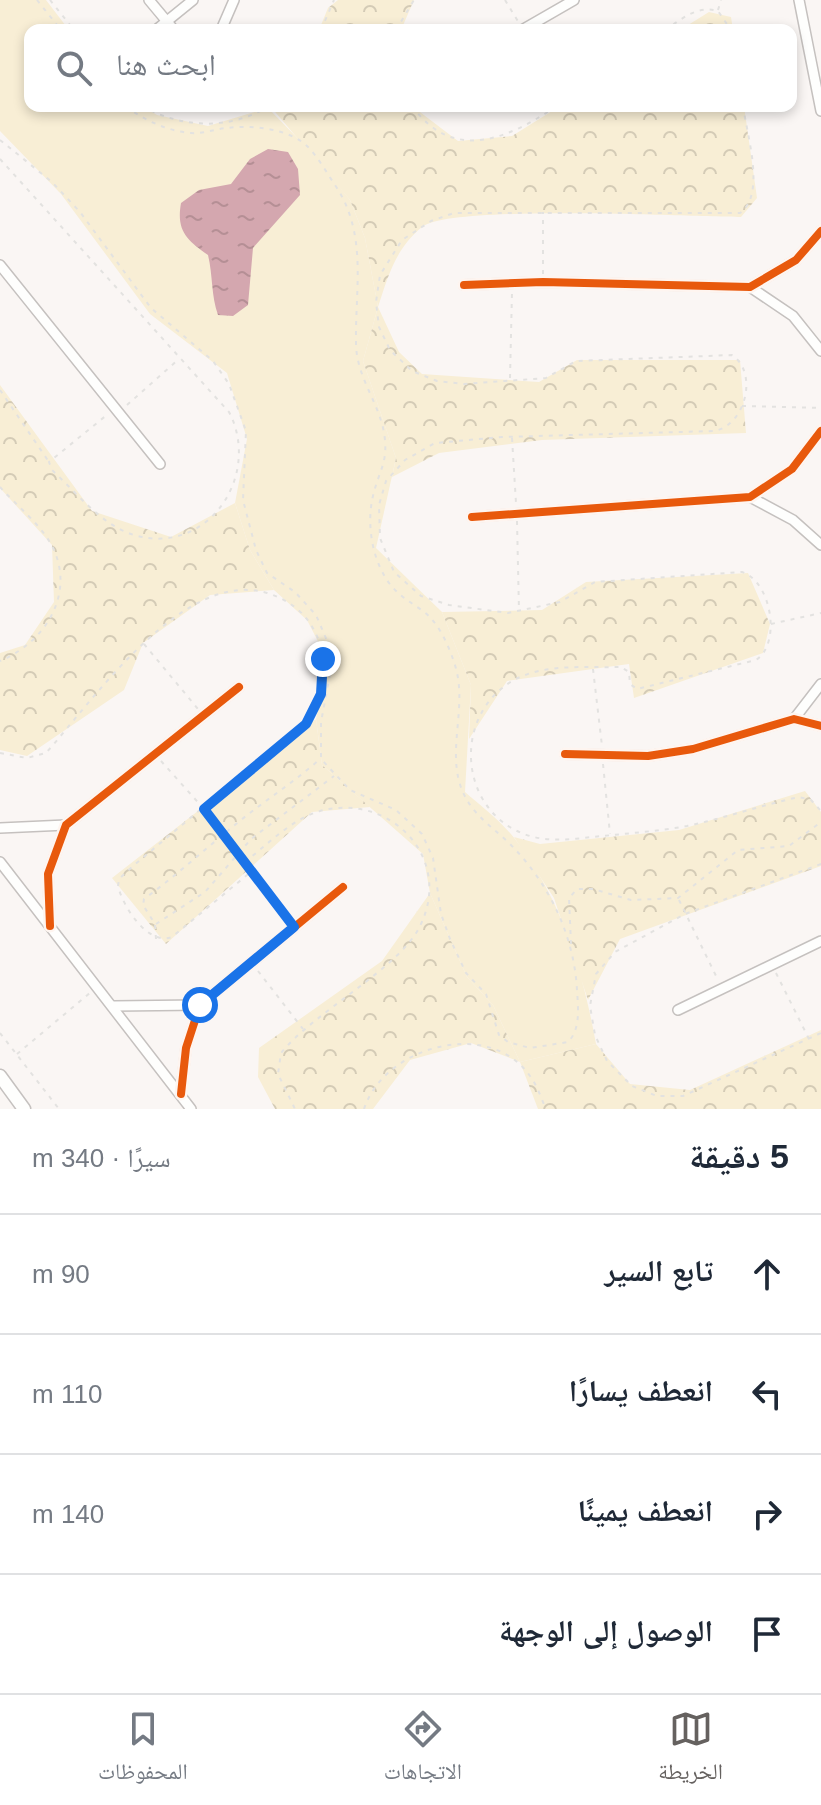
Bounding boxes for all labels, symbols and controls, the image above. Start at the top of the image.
search box [24,24,797,112]
icon: search [52,46,96,90]
text: ابحث هنا [116,48,216,81]
route end [305,641,341,677]
route start [182,987,218,1023]
text: 5 دقيقة [689,1137,789,1175]
text: سيرًا · 340 m [32,1143,171,1173]
icon: ahead [745,1252,789,1296]
text: تابع السير [605,1254,713,1287]
text: 90 m [32,1259,90,1289]
icon: left [745,1372,789,1416]
text: انعطف يسارًا [569,1374,713,1407]
text: 110 m [32,1379,102,1409]
icon: right [745,1492,789,1536]
text: انعطف يمينًا [577,1494,713,1527]
text: 140 m [32,1499,104,1529]
icon: arrive [745,1612,789,1656]
text: الوصول إلى الوجهة [499,1614,713,1647]
tab: المحفوظات [98,1707,188,1793]
tab: الاتجاهات [384,1707,462,1793]
tab: الخريطة [658,1707,723,1793]

